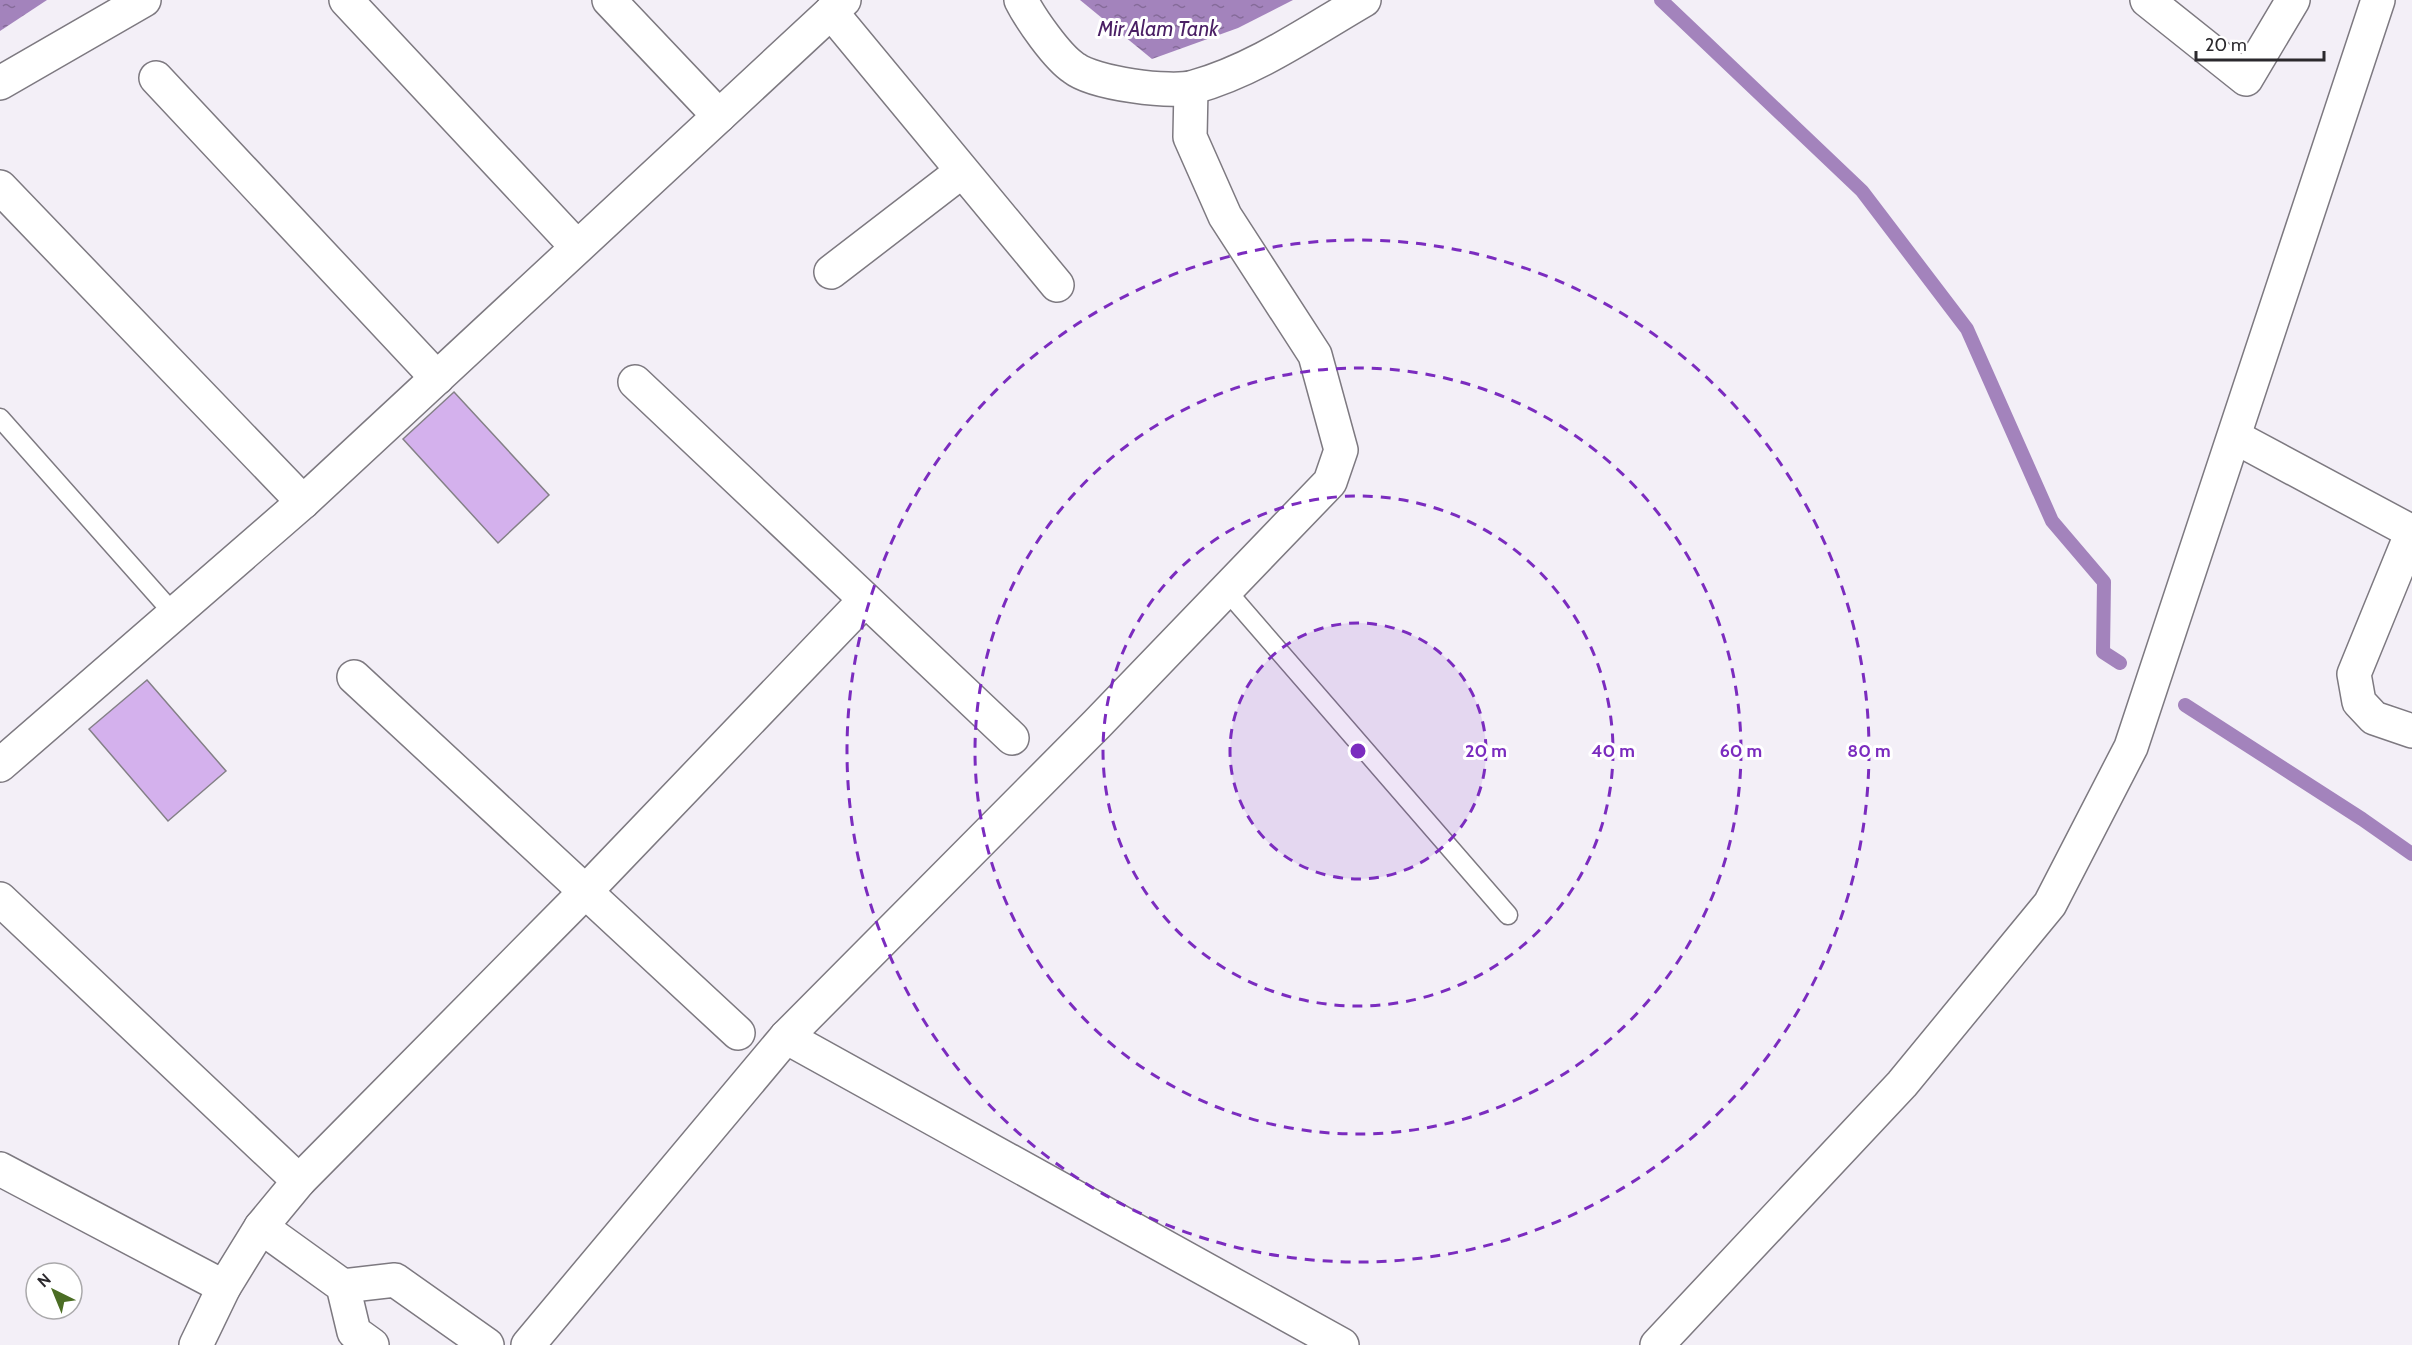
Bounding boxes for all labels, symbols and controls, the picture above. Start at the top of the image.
water label: Mir Alam Tank [1097,16,1219,41]
scale bar [2196,24,2324,62]
text: 20 m [2205,34,2247,56]
text: 20 m [1465,740,1507,762]
text: 40 m [1591,740,1635,762]
text: 60 m [1720,740,1762,762]
text: 80 m [1847,740,1891,762]
centre of rings [1348,741,1368,761]
north arrow [24,1261,84,1321]
text: N [33,1270,55,1291]

